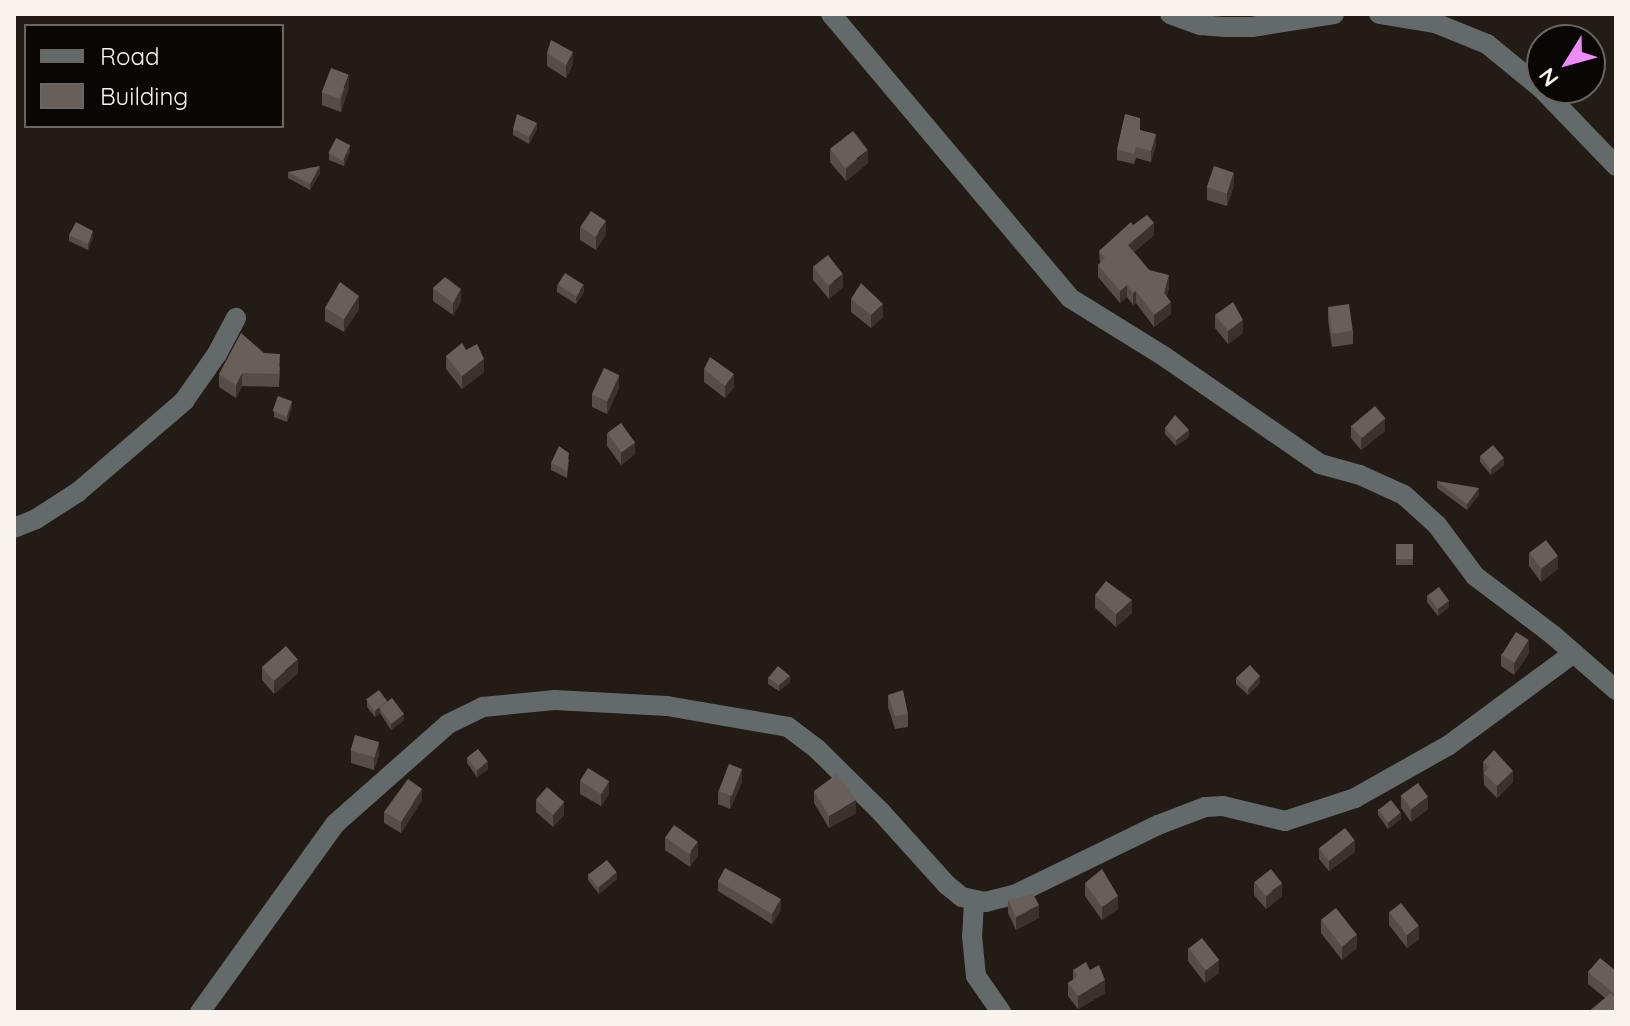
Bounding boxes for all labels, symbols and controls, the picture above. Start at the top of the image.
legend [24,24,284,128]
north arrow [1526,24,1606,104]
text: Road [100,41,160,71]
text: N [1532,62,1564,92]
text: Building [100,81,188,111]

